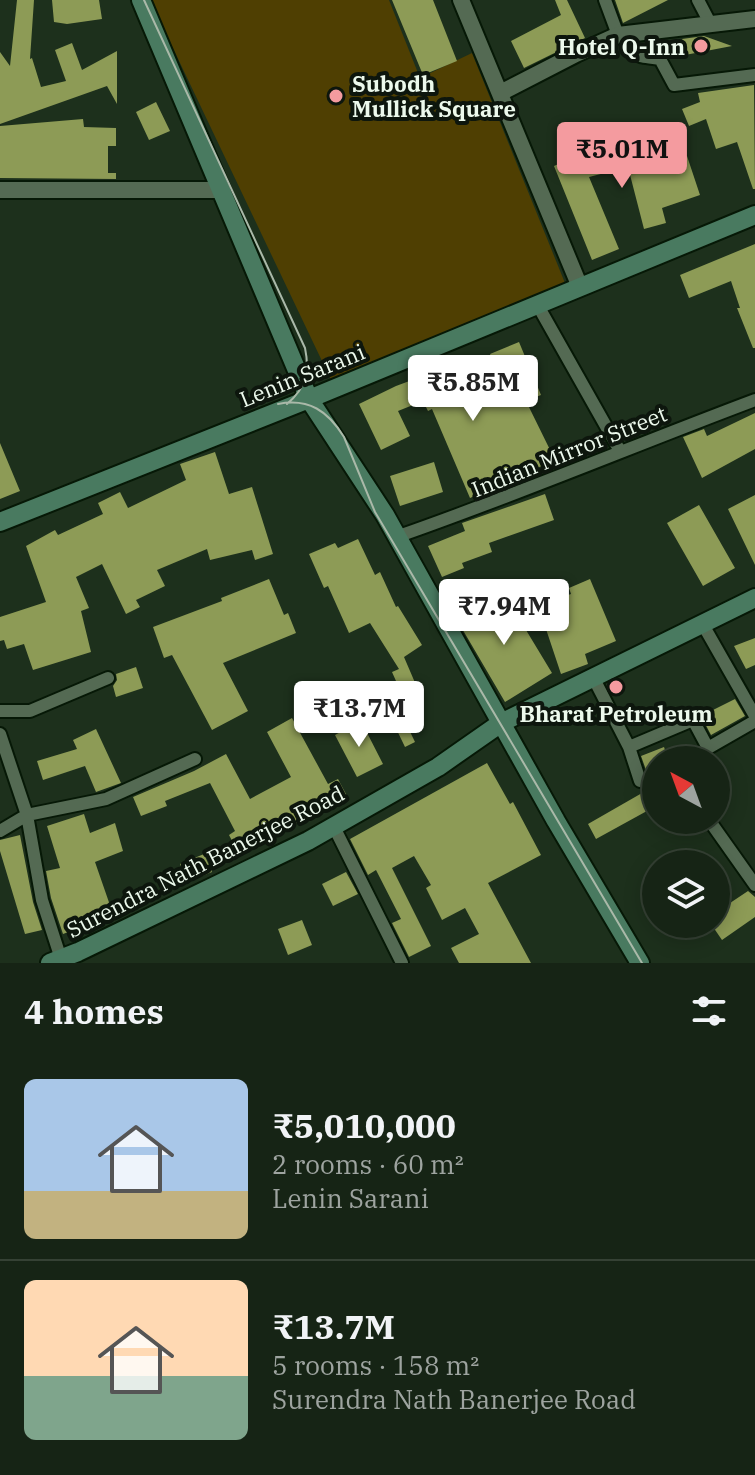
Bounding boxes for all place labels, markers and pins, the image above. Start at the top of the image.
place label: Hotel Q-Inn [558,32,685,61]
marker: Hotel Q-Inn [692,37,710,55]
place label: Subodh Mullick Square [352,69,516,123]
marker: Subodh Mullick Square [327,87,345,105]
pin: ₹5.01M [557,122,687,190]
pin: ₹5.85M [408,355,538,423]
pin: ₹7.94M [439,579,569,647]
marker: Bharat Petroleum [607,678,625,696]
pin: ₹13.7M [294,681,424,749]
place label: Bharat Petroleum [519,699,713,728]

